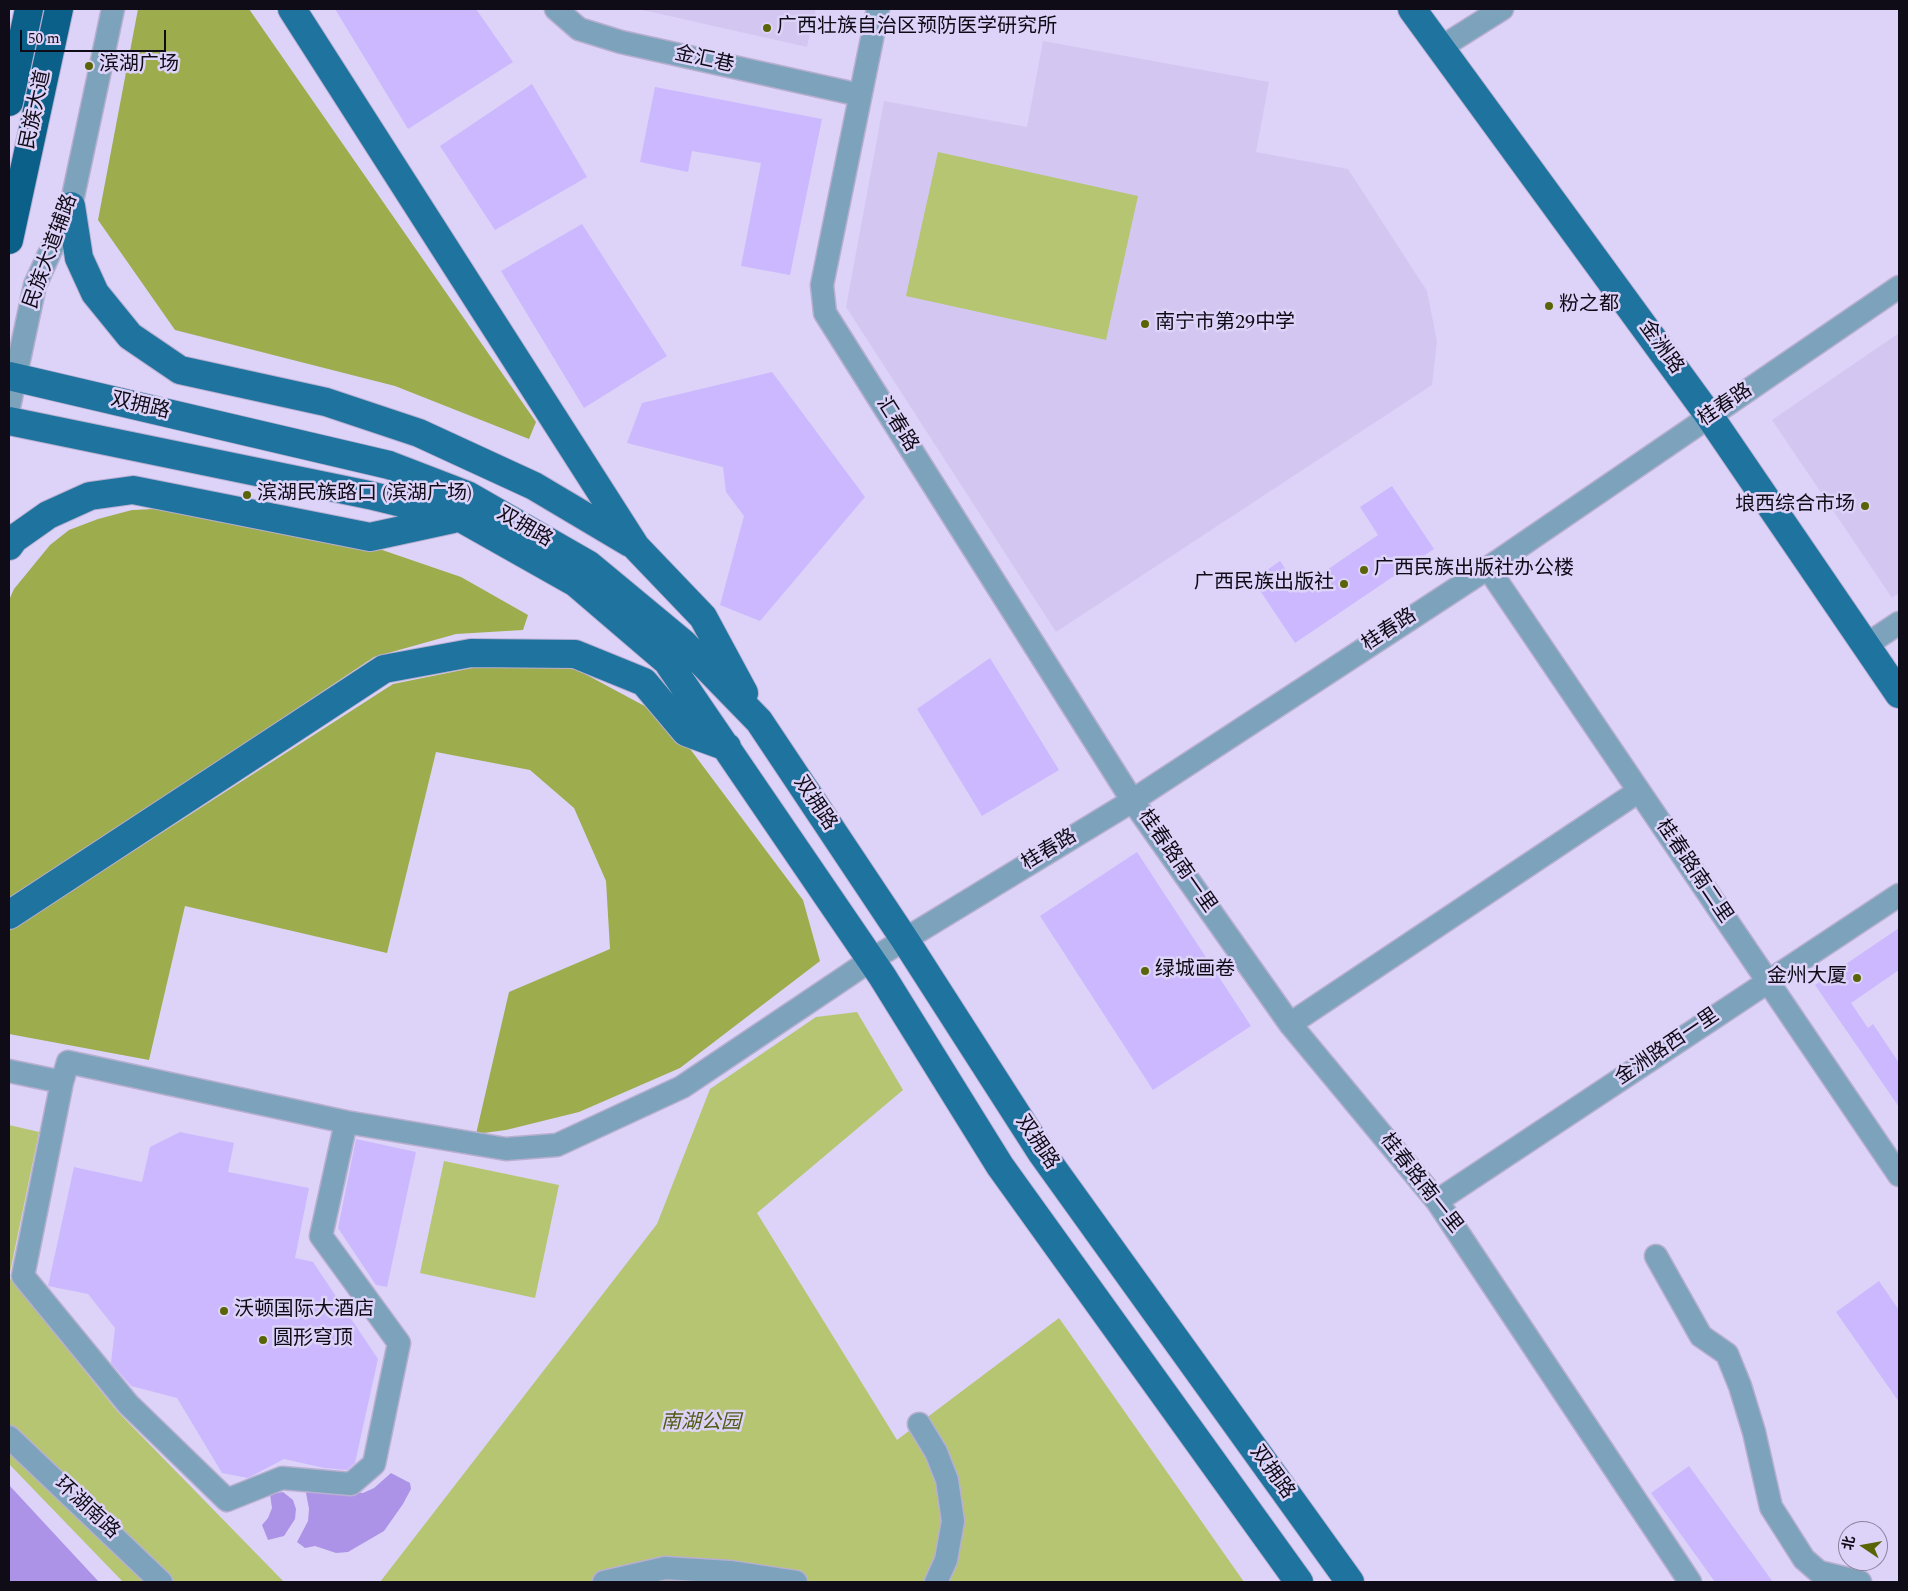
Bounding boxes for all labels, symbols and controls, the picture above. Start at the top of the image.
place label: 广西壮族自治区预防医学研究所 [777,16,1057,40]
scale bar [22,20,169,52]
marker: 广西壮族自治区预防医学研究所 [761,22,773,34]
text: 50 m [28,27,60,50]
street label: 金汇巷 [672,43,736,79]
place label: 滨湖广场 [99,54,179,78]
marker: 滨湖广场 [83,60,95,72]
street label: 民族大道 [17,68,57,152]
street label: 民族大道辅路 [20,192,84,312]
place label: 粉之都 [1559,294,1619,318]
marker: 粉之都 [1543,300,1555,312]
place label: 南宁市第29中学 [1155,312,1295,336]
street label: 金洲路 [1633,317,1687,379]
marker: 南宁市第29中学 [1139,318,1151,330]
street label: 桂春路 [1694,379,1758,433]
street label: 双拥路 [108,389,172,425]
street label: 汇春路 [870,393,922,457]
place label: 滨湖民族路口 (滨湖广场) [257,483,472,507]
marker: 滨湖民族路口 (滨湖广场) [241,489,253,501]
place label: 埌西综合市场 [1735,494,1855,518]
marker: 埌西综合市场 [1859,500,1871,512]
street label: 双拥路 [492,503,556,553]
place label: 广西民族出版社办公楼 [1374,558,1574,582]
marker: 广西民族出版社办公楼 [1358,564,1370,576]
place label: 广西民族出版社 [1194,572,1334,596]
marker: 广西民族出版社 [1338,578,1350,590]
street label: 桂春路 [1358,605,1422,657]
street label: 双拥路 [787,772,841,836]
street label: 桂春路南一里 [1132,806,1220,918]
street label: 桂春路南二里 [1650,816,1736,928]
street label: 桂春路 [1018,825,1082,877]
place label: 绿城画卷 [1155,959,1235,983]
marker: 绿城画卷 [1139,965,1151,977]
place label: 金州大厦 [1767,966,1847,990]
marker: 金州大厦 [1851,972,1863,984]
street label: 金洲路西一里 [1612,1005,1724,1091]
street label: 双拥路 [1009,1111,1063,1175]
street label: 桂春路南一里 [1374,1129,1466,1239]
place label: 沃顿国际大酒店 [234,1299,374,1323]
marker: 沃顿国际大酒店 [218,1305,230,1317]
place label: 圆形穹顶 [273,1328,353,1352]
marker: 圆形穹顶 [257,1334,269,1346]
park label: 南湖公园 [661,1412,741,1436]
street label: 双拥路 [1244,1442,1298,1504]
street label: 环湖南路 [49,1473,123,1545]
north arrow [1838,1521,1888,1571]
text: 北 [1837,1534,1861,1552]

